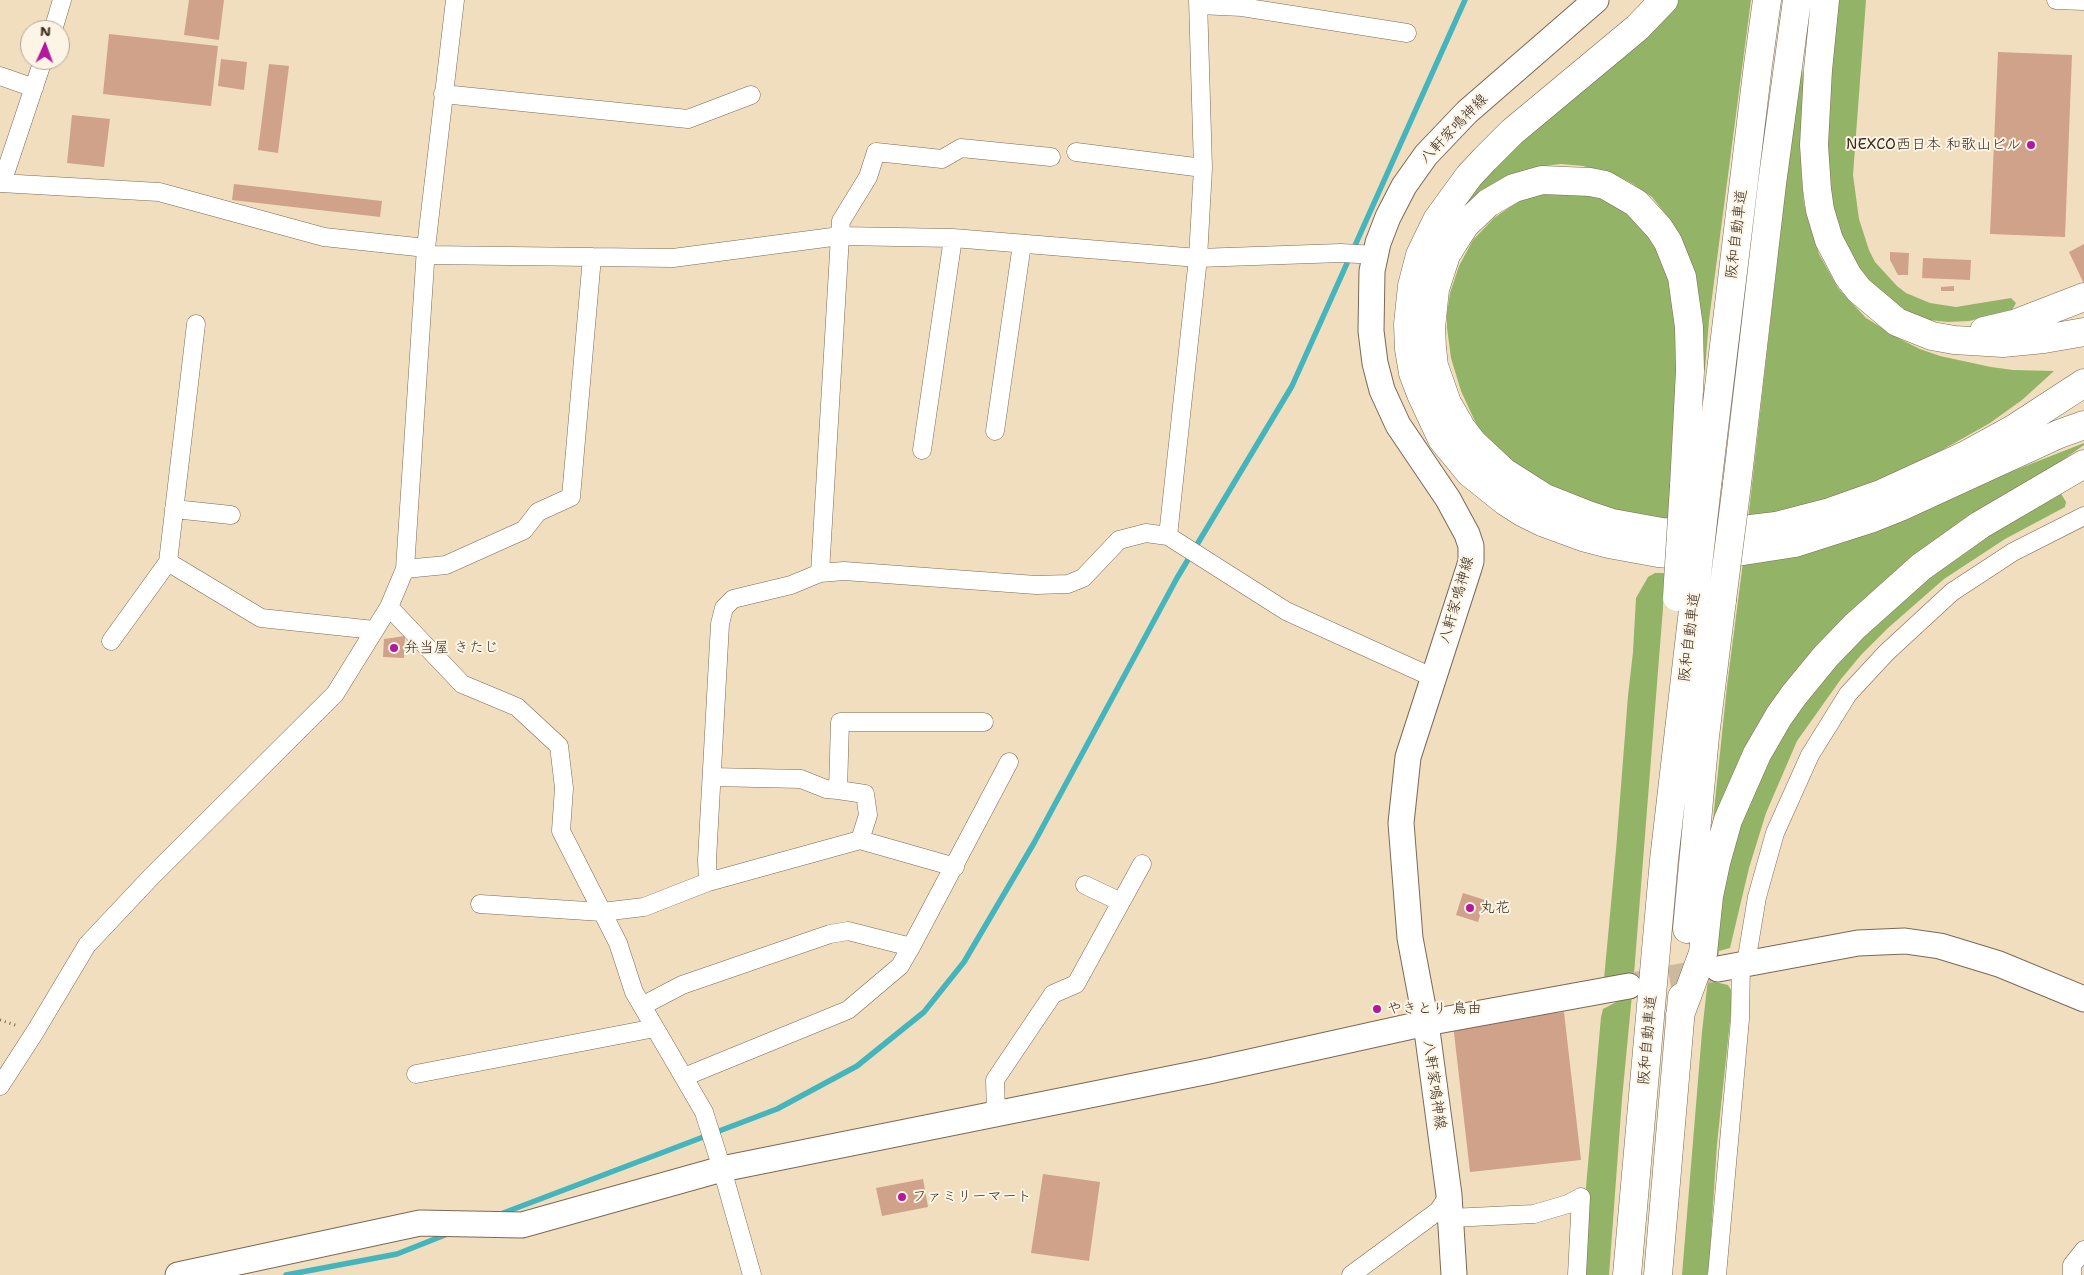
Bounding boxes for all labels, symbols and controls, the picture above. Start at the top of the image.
north arrow [20,20,70,70]
text: N [40,22,51,40]
street label: 八軒家鳴神線 [1416,90,1492,168]
place label: NEXCO西日本 和歌山ビル [1846,136,2021,154]
marker: NEXCO西日本 和歌山ビル [2025,139,2037,151]
street label: 阪和自動車道 [1723,188,1751,280]
street label: 八軒家鳴神線 [1436,554,1478,646]
street label: 阪和自動車道 [1676,591,1704,683]
place label: 弁当屋 きたじ [404,639,499,657]
marker: 弁当屋 きたじ [388,642,400,654]
place label: 丸花 [1480,899,1510,917]
marker: 丸花 [1464,902,1476,914]
street label: 阪和自動車道 [1635,994,1661,1086]
place label: やきとり 鳥由 [1387,1000,1482,1018]
marker: やきとり 鳥由 [1371,1003,1383,1015]
street label: 八軒家鳴神線 [1419,1039,1449,1131]
place label: ファミリーマート [912,1188,1032,1206]
marker: ファミリーマート [896,1191,908,1203]

